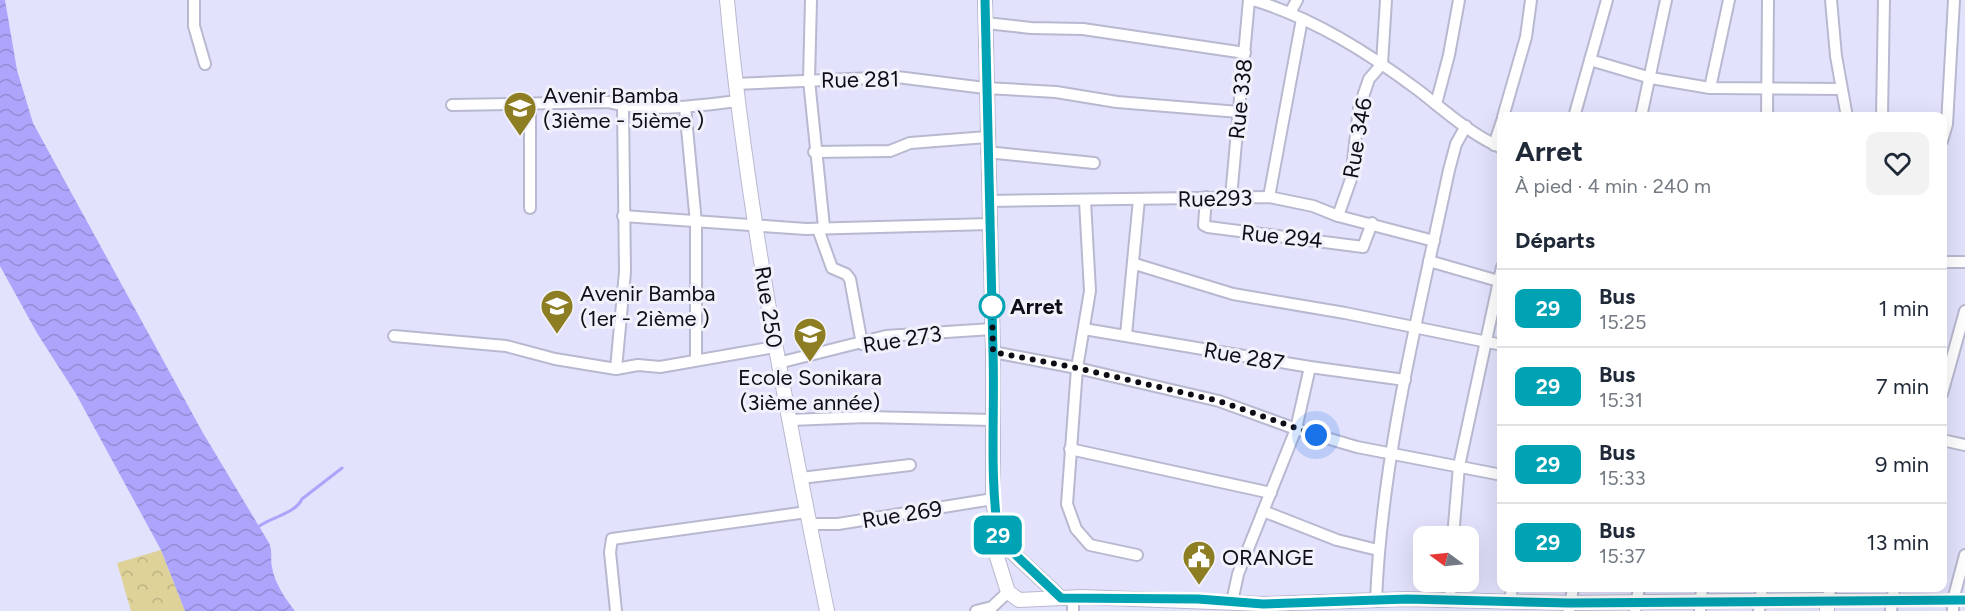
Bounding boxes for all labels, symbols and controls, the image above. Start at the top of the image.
street label: Rue 338 [1223,57,1258,141]
street label: Rue 281 [821,65,899,94]
place label: Avenir Bamba (3ième - 5ième ) [543,82,704,134]
school or university icon: Avenir Bamba (3ième - 5ième ) [502,90,538,137]
street label: Rue 346 [1337,96,1378,181]
button: heart [1866,132,1929,195]
text: Arret [1515,134,1583,168]
text: À pied · 4 min · 240 m [1515,174,1711,198]
street label: Rue293 [1177,184,1253,213]
street label: Rue 294 [1240,219,1324,254]
text: Départs [1515,227,1595,254]
street label: Rue 250 [749,264,788,350]
place label: Avenir Bamba (1er - 2ième ) [580,280,716,332]
text: Bus [1599,283,1635,310]
school or university icon: Avenir Bamba (1er - 2ième ) [539,288,575,335]
marker: Arret [979,293,1005,319]
place label: Arret [1010,293,1064,320]
text: 1 min [1878,295,1929,322]
text: 29 [1536,296,1560,321]
text: 15:25 [1599,310,1647,334]
school or university icon: Ecole Sonikara (3ième année) [792,316,828,363]
street label: Rue 273 [861,320,943,359]
street label: Rue 287 [1202,336,1286,377]
text: Bus [1599,361,1635,388]
place label: Ecole Sonikara (3ième année) [738,364,882,416]
text: 7 min [1876,373,1929,400]
text: 29 [1536,374,1560,399]
text: 15:31 [1599,388,1643,412]
your location [1301,420,1331,450]
text: Bus [1599,439,1635,466]
text: 9 min [1875,451,1929,478]
text: 29 [1536,452,1560,477]
text: 15:33 [1599,466,1646,490]
street label: Rue 269 [860,495,944,534]
line badge: 29 [971,516,1025,554]
text: Bus [1599,517,1635,544]
text: 29 [986,523,1010,548]
north arrow [1413,526,1479,592]
map controls [1413,526,1479,592]
text: 13 min [1866,529,1929,556]
text: 29 [1536,530,1560,555]
public building icon: ORANGE [1181,539,1217,586]
place label: ORANGE [1222,544,1315,571]
text: 15:37 [1599,544,1645,568]

